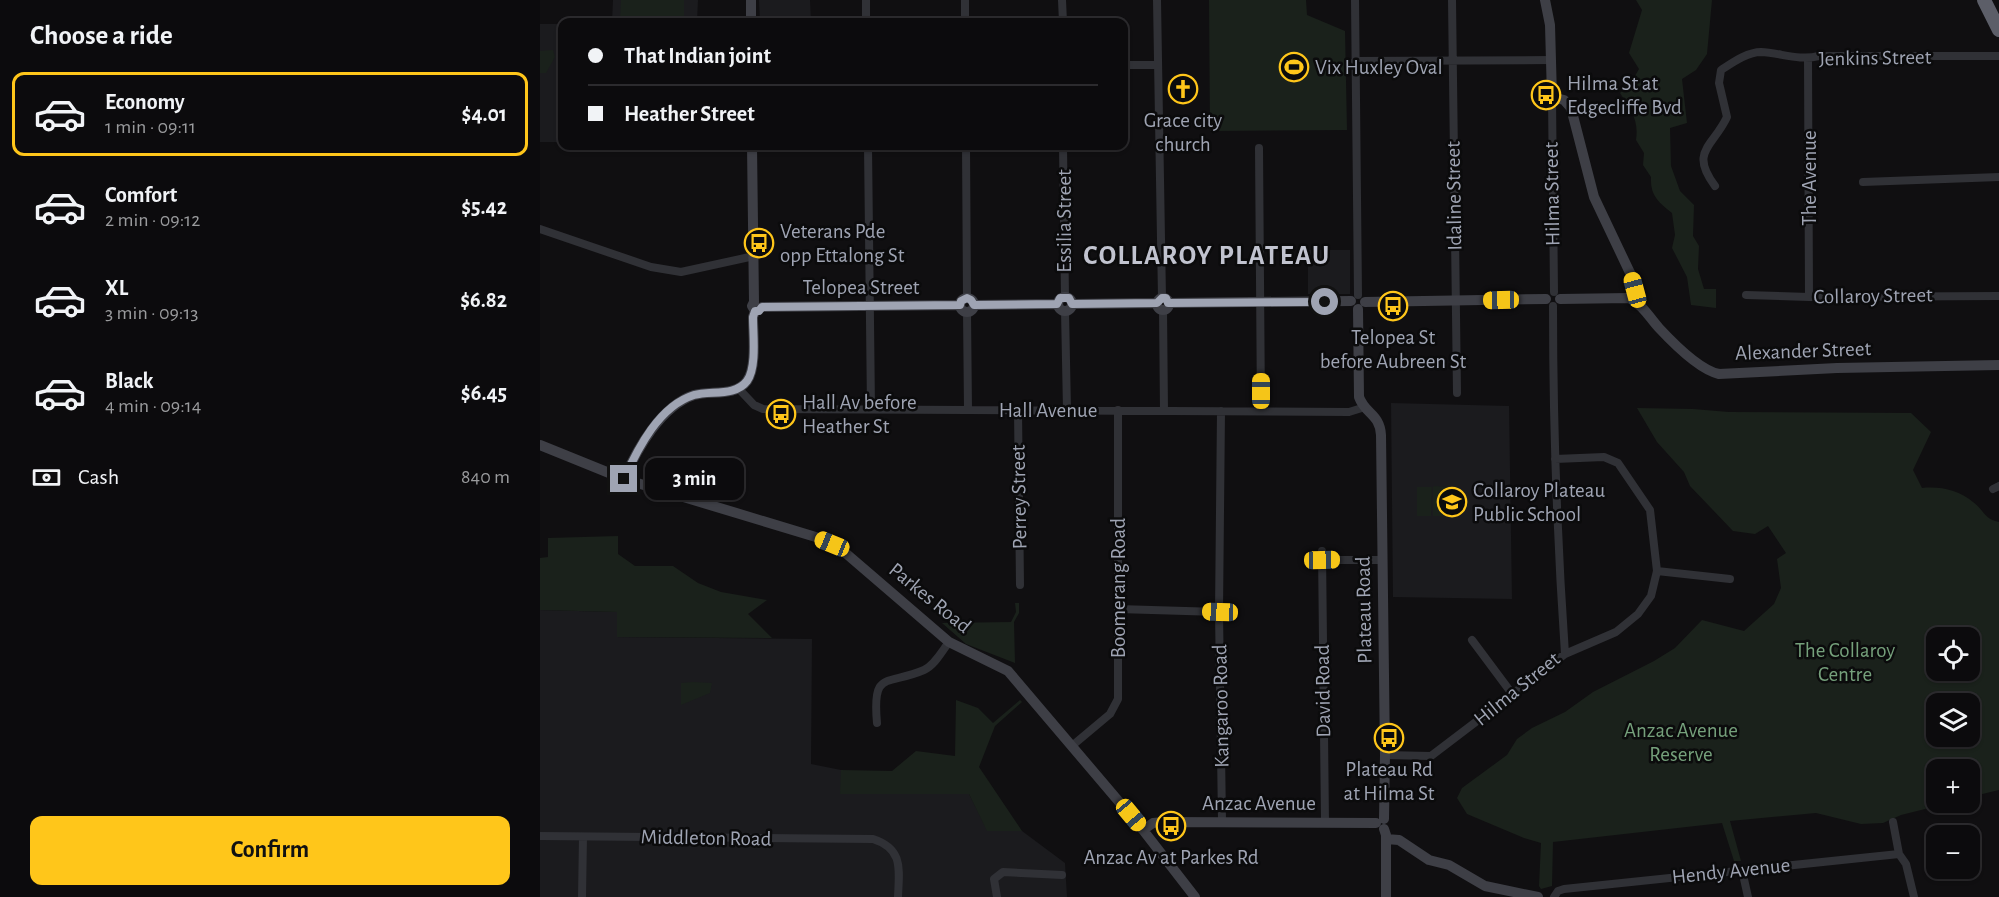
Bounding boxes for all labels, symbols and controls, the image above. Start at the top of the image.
text: Choose a ride [30,22,173,49]
text: That Indian joint [624,45,771,67]
street label: Jenkins Street [1818,47,1932,69]
sports icon: Vix Huxley Oval [1278,51,1310,83]
place label: Vix Huxley Oval [1315,57,1443,78]
church icon: Grace city church [1167,73,1199,105]
place label: Hilma St at Edgecliffe Bvd [1567,73,1682,118]
bus stop icon: Hilma St at Edgecliffe Bvd [1530,79,1562,111]
icon: car [33,87,87,141]
text: Economy [105,91,185,113]
text: $4.01 [462,103,507,125]
text: Heather Street [624,103,755,125]
place label: Grace city church [1144,110,1222,155]
text: 1 min · 09:11 [105,117,196,137]
street label: The Avenue [1799,130,1820,226]
street label: Idaline Street [1443,141,1465,251]
street label: Hilma Street [1541,142,1563,246]
street label: Essilia Street [1054,169,1075,273]
icon: car [33,180,87,234]
text: Comfort [105,184,177,206]
text: $5.42 [461,196,507,218]
text: 2 min · 09:12 [105,210,200,230]
place label: Veterans Pde opp Ettalong St [780,221,905,266]
bus stop icon: Veterans Pde opp Ettalong St [743,227,775,259]
district label: COLLAROY PLATEAU [1083,242,1331,269]
car [1622,270,1648,310]
icon: car [33,273,87,327]
text: XL [105,277,128,299]
street label: Telopea Street [802,277,920,298]
street label: Collaroy Street [1813,284,1933,308]
route start [1311,288,1338,315]
text: $6.82 [460,289,507,311]
bus stop icon: Telopea St before Aubreen St [1377,290,1409,322]
car [1483,291,1519,309]
text: 3 min · 09:13 [105,303,199,323]
place label: Telopea St before Aubreen St [1320,327,1467,372]
street label: Alexander Street [1735,338,1872,364]
icon: car [33,366,87,420]
text: Black [105,370,153,392]
car [1252,373,1270,409]
text: $6.45 [461,382,507,404]
place label: Hall Av before Heather St [802,392,917,437]
text: 4 min · 09:14 [105,396,201,416]
bus stop icon: Hall Av before Heather St [765,398,797,430]
street label: Hall Avenue [999,400,1097,421]
street label: Perrey Street [1008,444,1030,550]
callout: 3 min [645,458,744,500]
icon: cash [30,461,63,494]
route end [610,465,637,492]
text: Cash [78,466,119,488]
text: 840 m [461,467,510,487]
text: 3 min [673,469,716,489]
place label: Collaroy Plateau Public School [1473,480,1605,525]
school or university icon: Collaroy Plateau Public School [1436,486,1468,518]
street label: Boomerang Road [1108,518,1129,658]
car [812,529,852,559]
car [1304,551,1340,569]
street label: Plateau Road [1353,556,1375,664]
street label: Parkes Road [885,559,975,637]
car [1202,602,1238,622]
map controls [1926,627,1980,879]
button: locate [1926,627,1980,681]
park label: The Collaroy Centre [1795,640,1895,685]
street label: Kangaroo Road [1209,644,1233,768]
street label: David Road [1312,644,1334,738]
street label: Hilma Street [1470,648,1564,730]
button: layers [1926,693,1980,747]
park label: Anzac Avenue Reserve [1624,720,1738,765]
bus stop icon: Plateau Rd at Hilma St [1373,722,1405,754]
place label: Plateau Rd at Hilma St [1343,759,1435,804]
button: + [1926,759,1980,813]
street label: Anzac Avenue [1202,793,1316,814]
car [1113,795,1149,835]
bus stop icon: Anzac Av at Parkes Rd [1155,810,1187,842]
button: Confirm [30,816,510,885]
button: − [1926,825,1980,879]
street label: Middleton Road [640,826,772,850]
place label: Anzac Av at Parkes Rd [1083,847,1259,868]
street label: Hendy Avenue [1671,854,1791,888]

